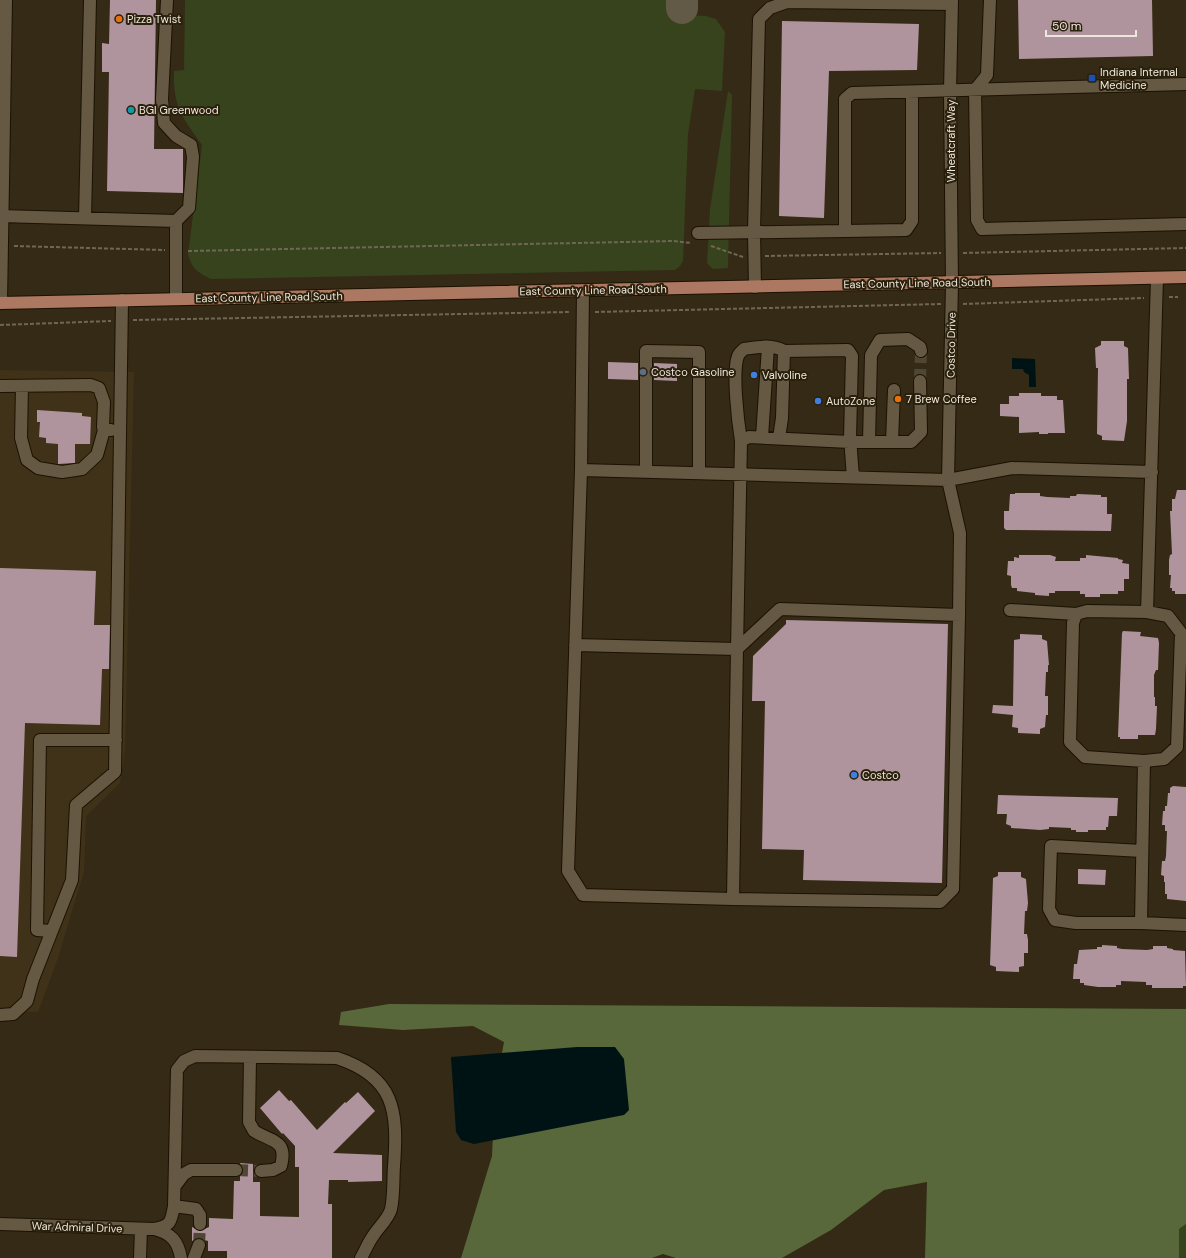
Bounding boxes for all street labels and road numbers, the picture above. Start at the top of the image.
street label: Wheatcraft Way [944,100,958,182]
street label: East County Line Road South [843,275,991,291]
street label: East County Line Road South [519,282,667,298]
street label: East County Line Road South [195,289,343,305]
street label: Costco Drive [943,312,959,378]
street label: War Admiral Drive [31,1218,123,1236]

